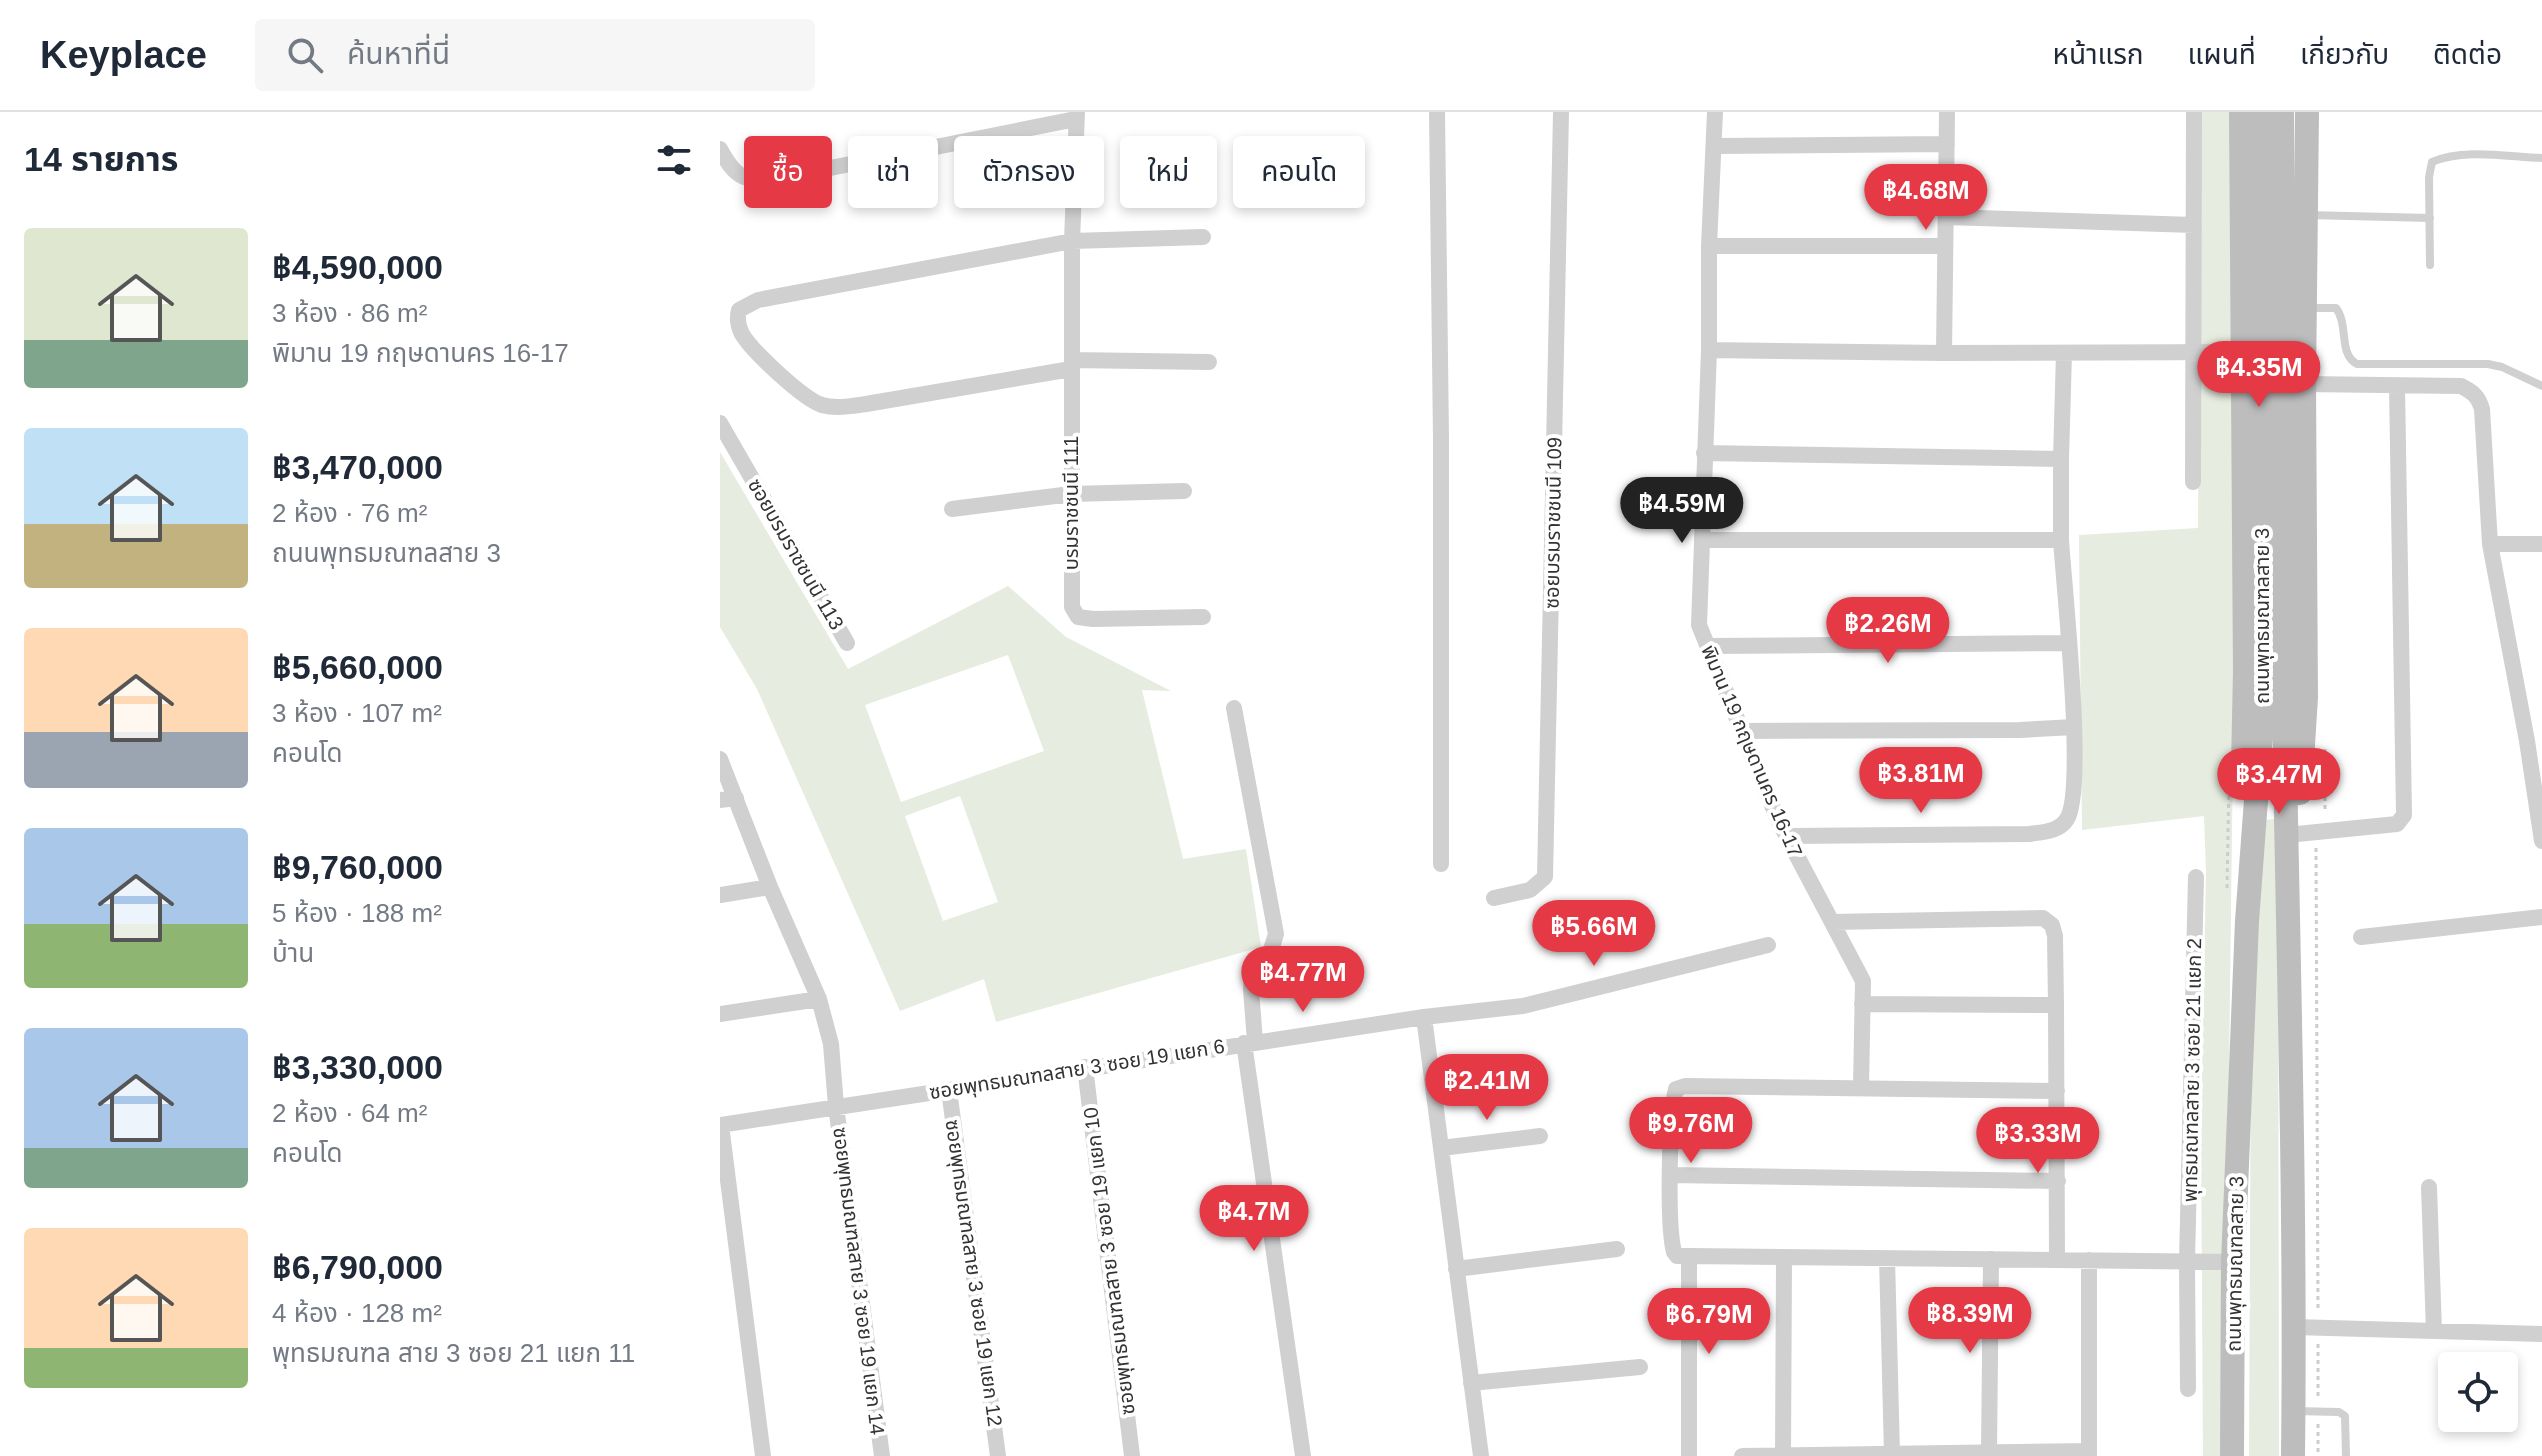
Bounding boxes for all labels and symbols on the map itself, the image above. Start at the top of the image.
pin: ฿4.68M [1861,164,1991,232]
pin: ฿4.35M [2194,341,2324,409]
street label: บรมราชชนนี 111 [1060,436,1082,570]
street label: ซอยบรมราชชนนี 109 [1541,437,1565,609]
street label: ซอยบรมราชชนนี 113 [744,475,848,633]
pin: ฿4.59M [1617,477,1747,545]
street label: ถนนพุทธมณฑลสาย 3 [2251,528,2274,704]
pin: ฿2.26M [1823,597,1953,665]
street label: พิมาน 19 กฤษดานคร 16-17 [1697,642,1807,860]
pin: ฿3.81M [1856,747,1986,815]
pin: ฿3.47M [2214,748,2344,816]
pin: ฿5.66M [1529,900,1659,968]
street label: พุทธมณฑลสาย 3 ซอย 21 แยก 2 [2179,938,2206,1202]
pin: ฿4.77M [1238,946,1368,1014]
street label: ซอยพุทธมณฑลสาย 3 ซอย 19 แยก 6 [928,1035,1226,1104]
pin: ฿2.41M [1422,1054,1552,1122]
pin: ฿9.76M [1626,1097,1756,1165]
street label: ซอยพุทธมณฑลสาย 3 ซอย 19 แยก 10 [1079,1106,1140,1416]
pin: ฿3.33M [1973,1107,2103,1175]
street label: ซอยพุทธมณฑลสาย 3 ซอย 19 แยก 12 [941,1118,1006,1428]
street label: ซอยพุทธมณฑลสาย 3 ซอย 19 แยก 14 [828,1126,889,1436]
street label: ถนนพุทธมณฑลสาย 3 [2222,1176,2249,1352]
pin: ฿4.7M [1198,1185,1310,1253]
pin: ฿8.39M [1905,1287,2035,1355]
pin: ฿6.79M [1644,1288,1774,1356]

